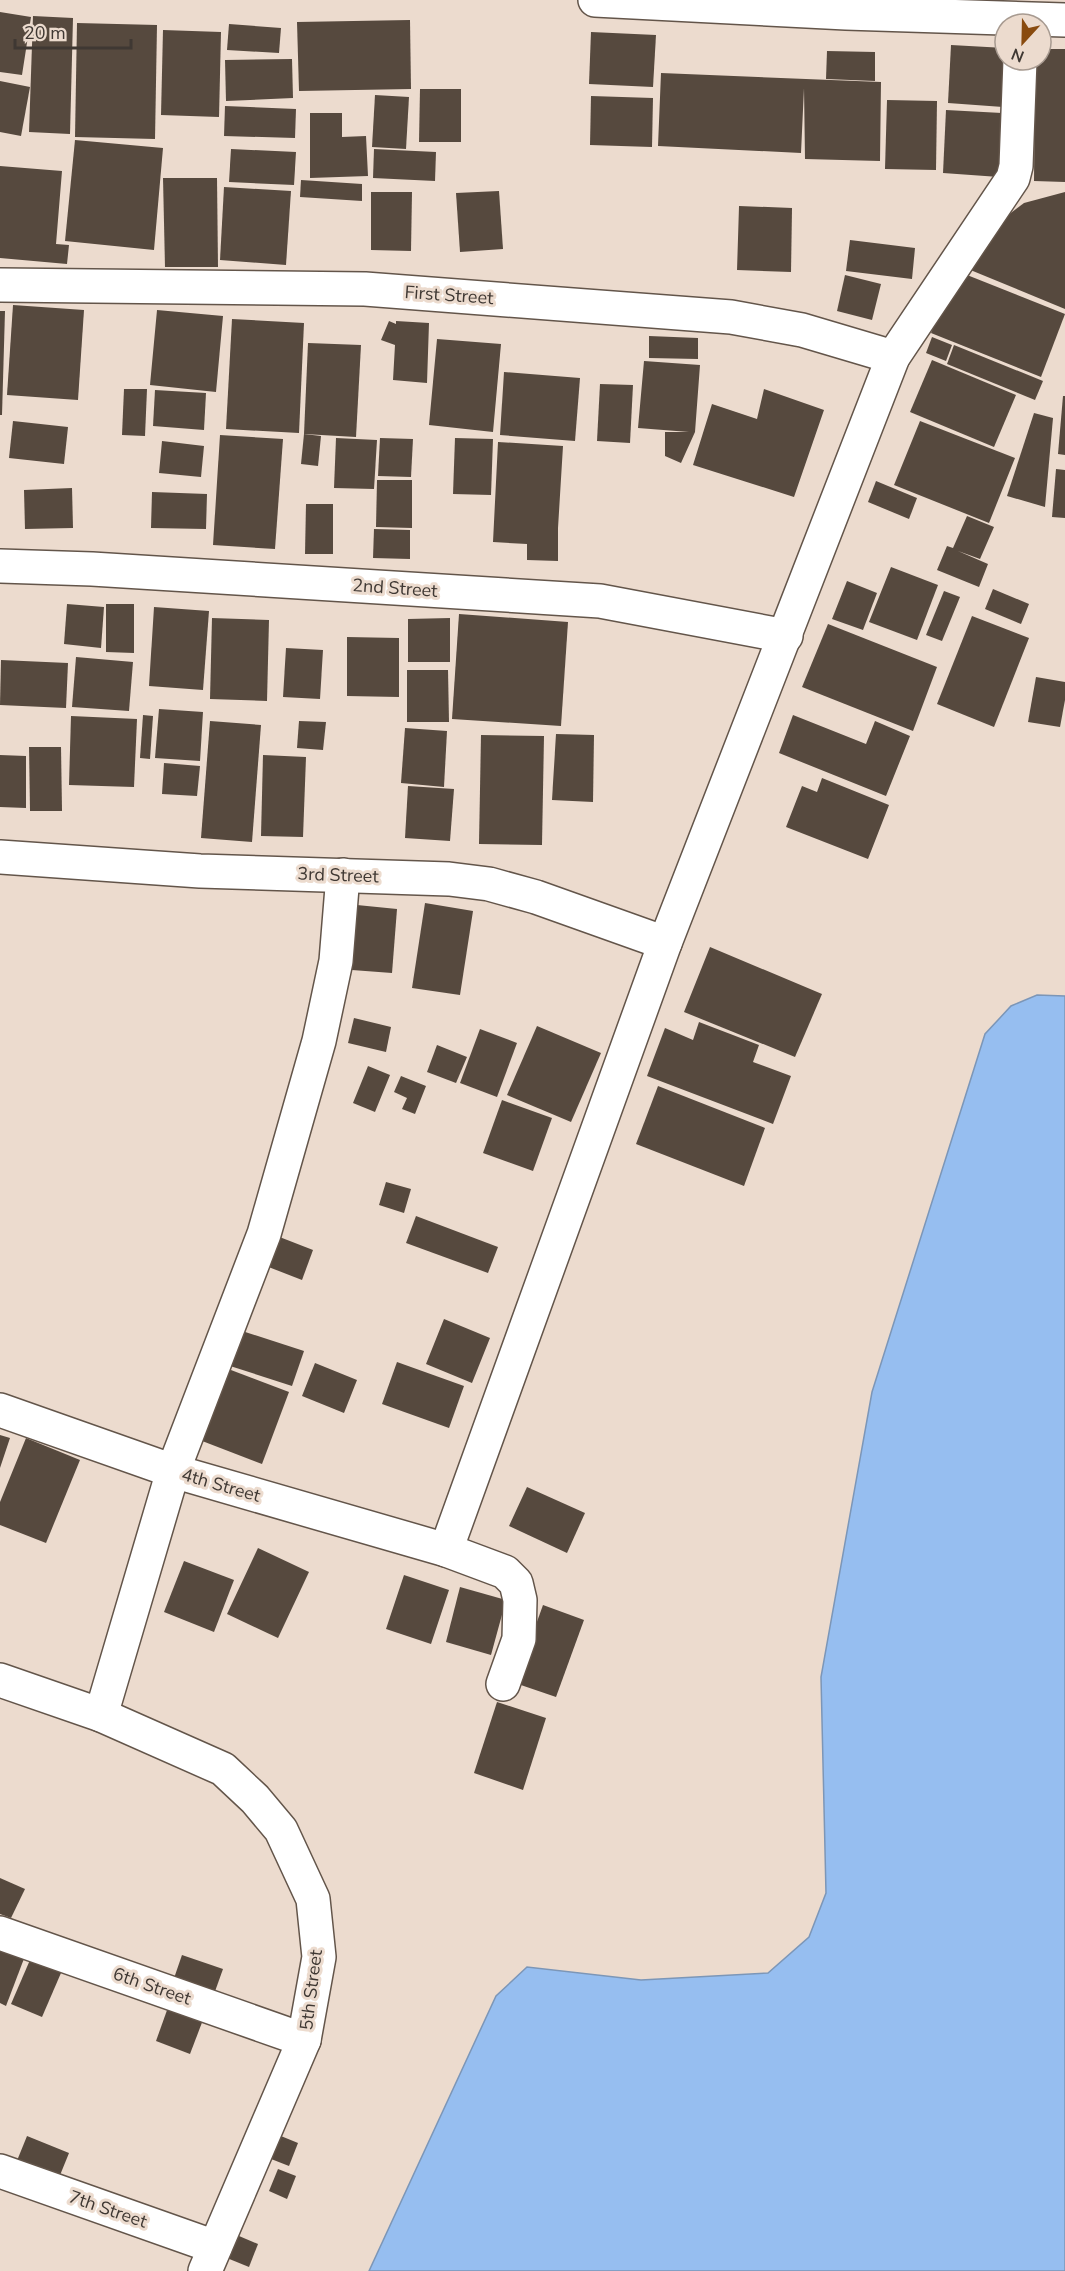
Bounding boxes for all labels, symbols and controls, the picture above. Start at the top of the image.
scale bar [15,12,130,50]
north arrow [993,12,1053,72]
text: 20 m [24,21,66,45]
text: N [1008,43,1027,67]
street label: First Street [404,280,495,310]
street label: 2nd Street [352,573,439,603]
street label: 3rd Street [297,862,380,888]
street label: 4th Street [179,1462,264,1508]
street label: 5th Street [294,1948,328,2032]
street label: 6th Street [110,1961,195,2011]
street label: 7th Street [66,2184,151,2234]

